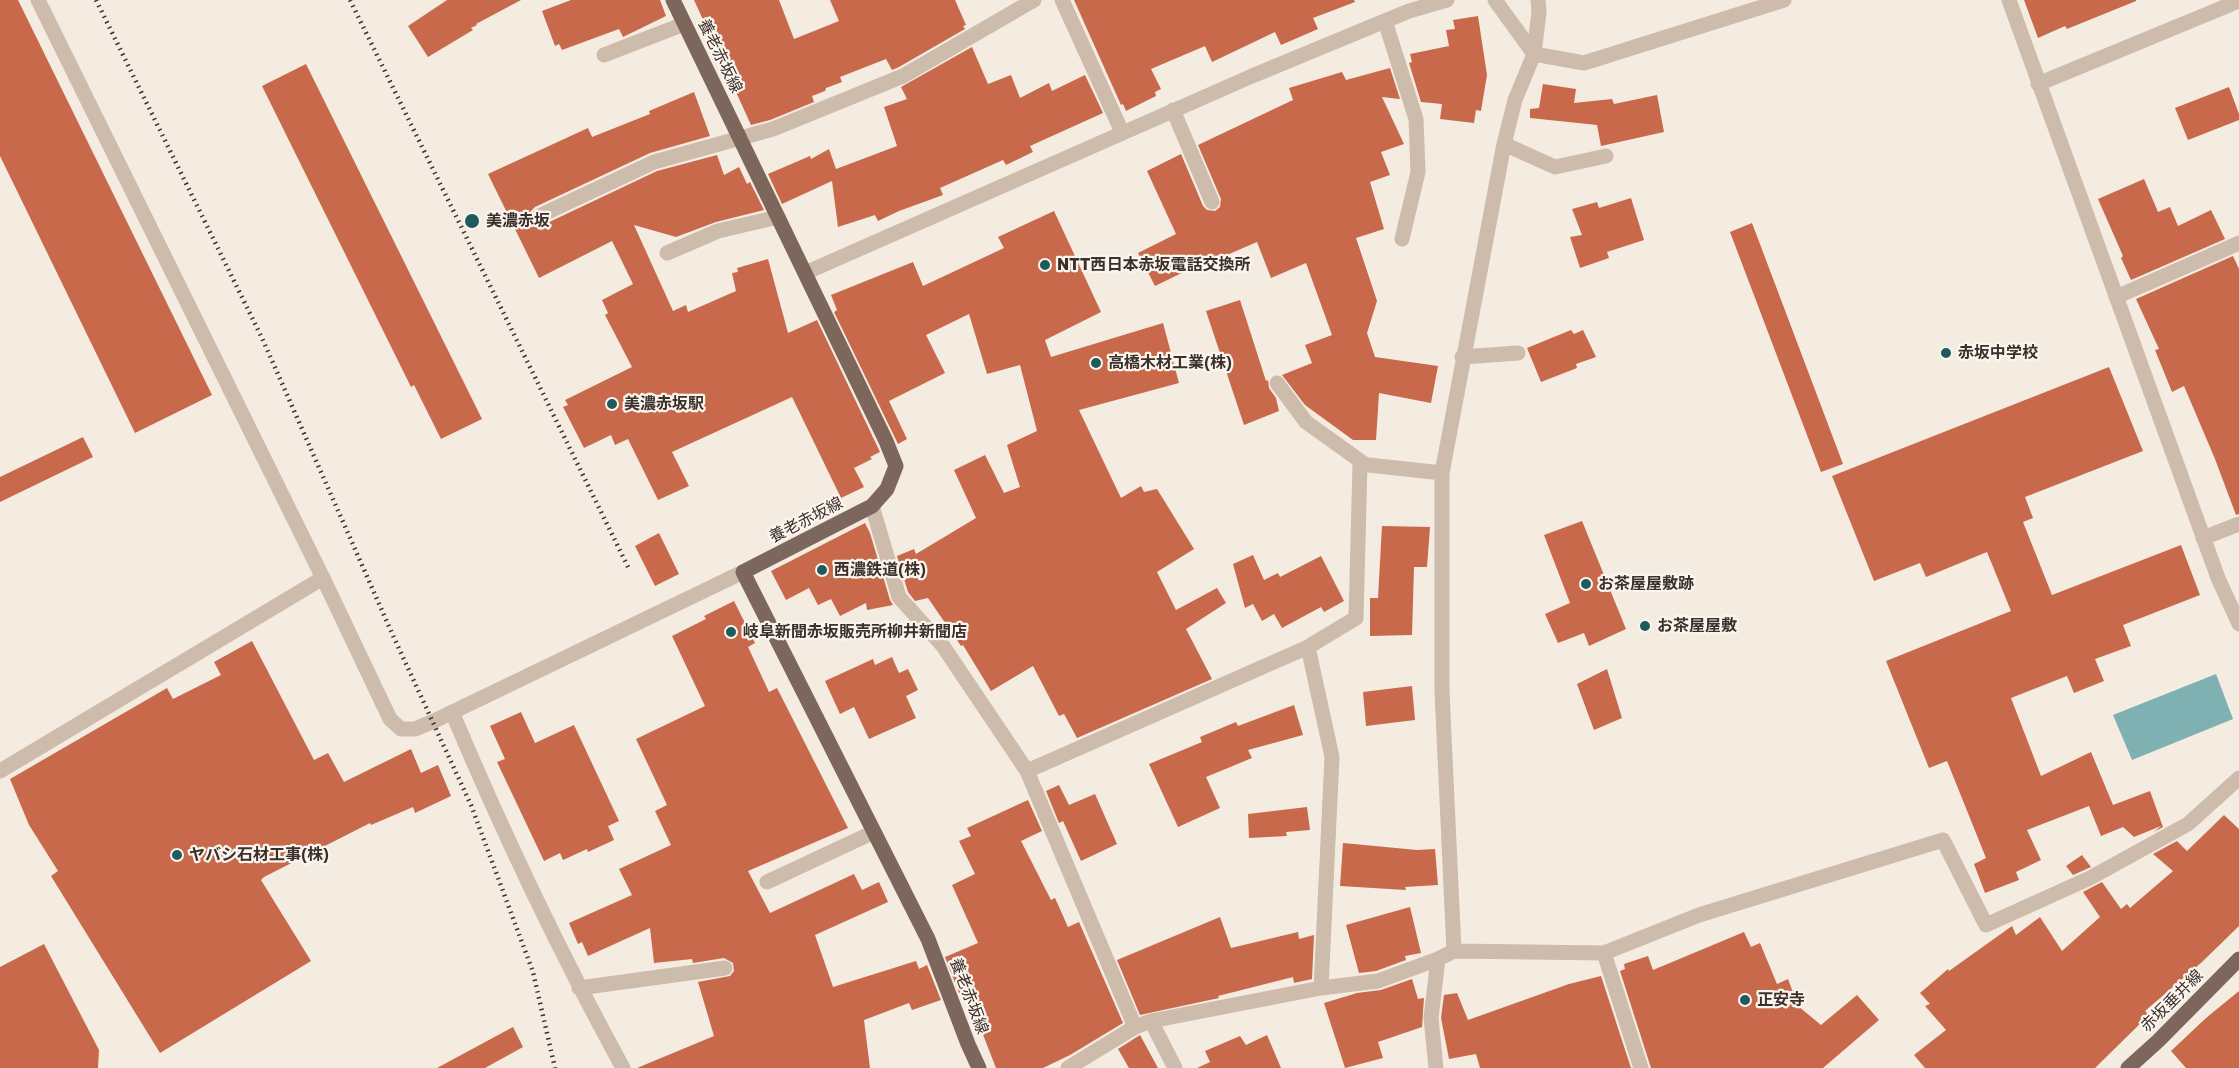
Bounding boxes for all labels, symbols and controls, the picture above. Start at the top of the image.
street label: 養老赤坂線 [694,16,746,96]
place label: 美濃赤坂 [486,211,550,231]
marker: 美濃赤坂 [463,212,481,230]
place label: NTT西日本赤坂電話交換所 [1057,255,1250,275]
marker: NTT西日本赤坂電話交換所 [1038,258,1052,272]
place label: 赤坂中学校 [1958,343,2038,363]
marker: 赤坂中学校 [1939,346,1953,360]
place label: 高橋木材工業(株) [1108,353,1232,373]
marker: 高橋木材工業(株) [1089,356,1103,370]
place label: 美濃赤坂駅 [624,394,704,414]
marker: 美濃赤坂駅 [605,397,619,411]
street label: 養老赤坂線 [766,493,846,547]
place label: 西濃鉄道(株) [834,560,926,580]
marker: 西濃鉄道(株) [815,563,829,577]
place label: お茶屋屋敷跡 [1598,574,1694,594]
marker: お茶屋屋敷跡 [1579,577,1593,591]
place label: お茶屋屋敷 [1657,616,1737,636]
marker: お茶屋屋敷 [1638,619,1652,633]
place label: 岐阜新聞赤坂販売所柳井新聞店 [743,622,967,642]
marker: 岐阜新聞赤坂販売所柳井新聞店 [724,625,738,639]
place label: ヤバシ石材工事(株) [189,845,329,865]
marker: ヤバシ石材工事(株) [170,848,184,862]
street label: 養老赤坂線 [946,955,992,1037]
street label: 赤坂垂井線 [2137,966,2207,1036]
place label: 正安寺 [1757,990,1805,1010]
marker: 正安寺 [1738,993,1752,1007]

